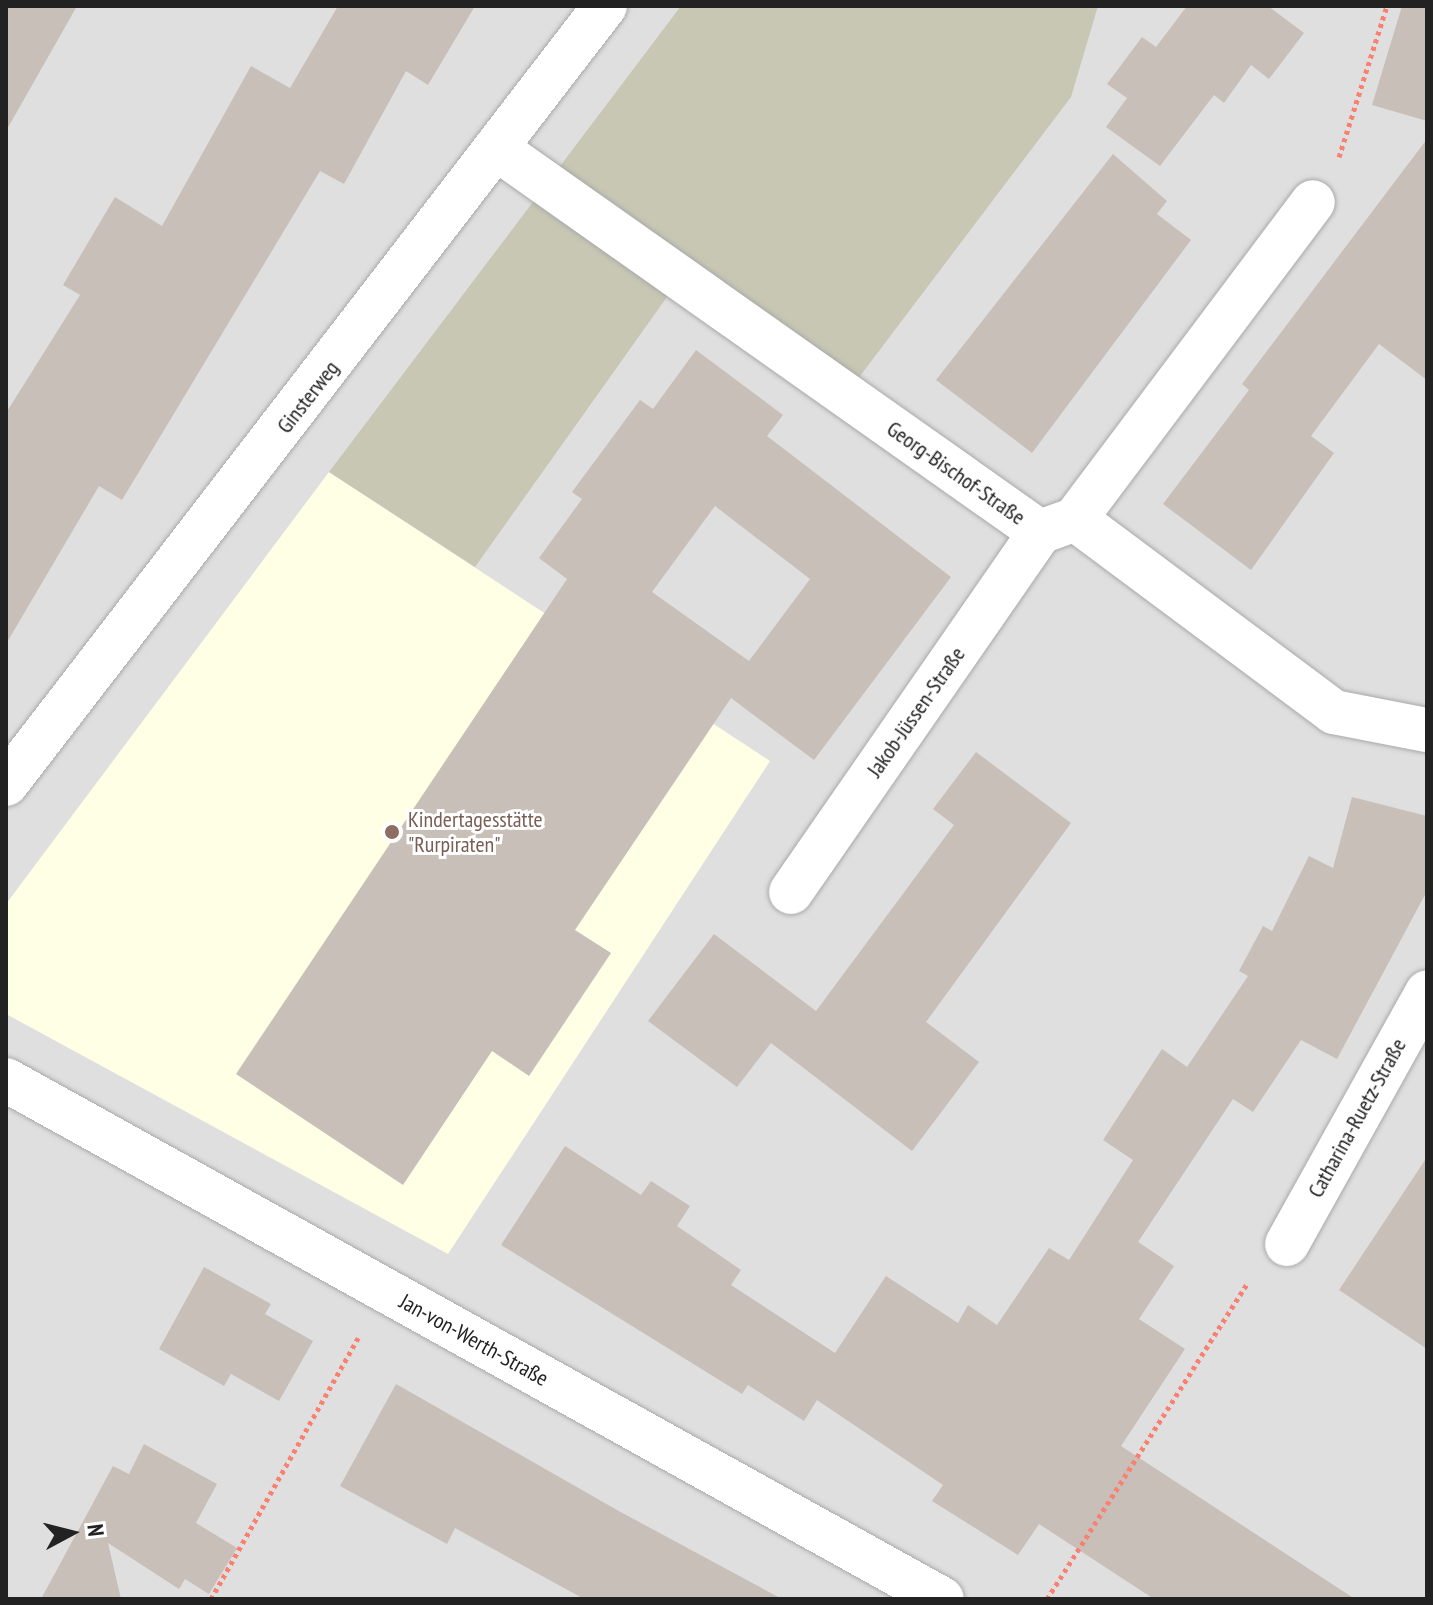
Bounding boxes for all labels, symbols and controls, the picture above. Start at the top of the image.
street label: Ginsterweg [271,355,345,439]
street label: Georg-Bischof-Straße [882,416,1030,530]
street label: Jakob-Jüssen-Straße [861,642,971,782]
place label: Kindertagesstätte "Rurpiraten" [408,806,543,858]
marker: Kindertagesstätte "Rurpiraten" [383,823,401,841]
street label: Catharina-Ruetz-Straße [1302,1034,1412,1202]
street label: Jan-von-Werth-Straße [395,1288,553,1392]
north arrow [32,1493,112,1573]
text: N [81,1522,110,1538]

